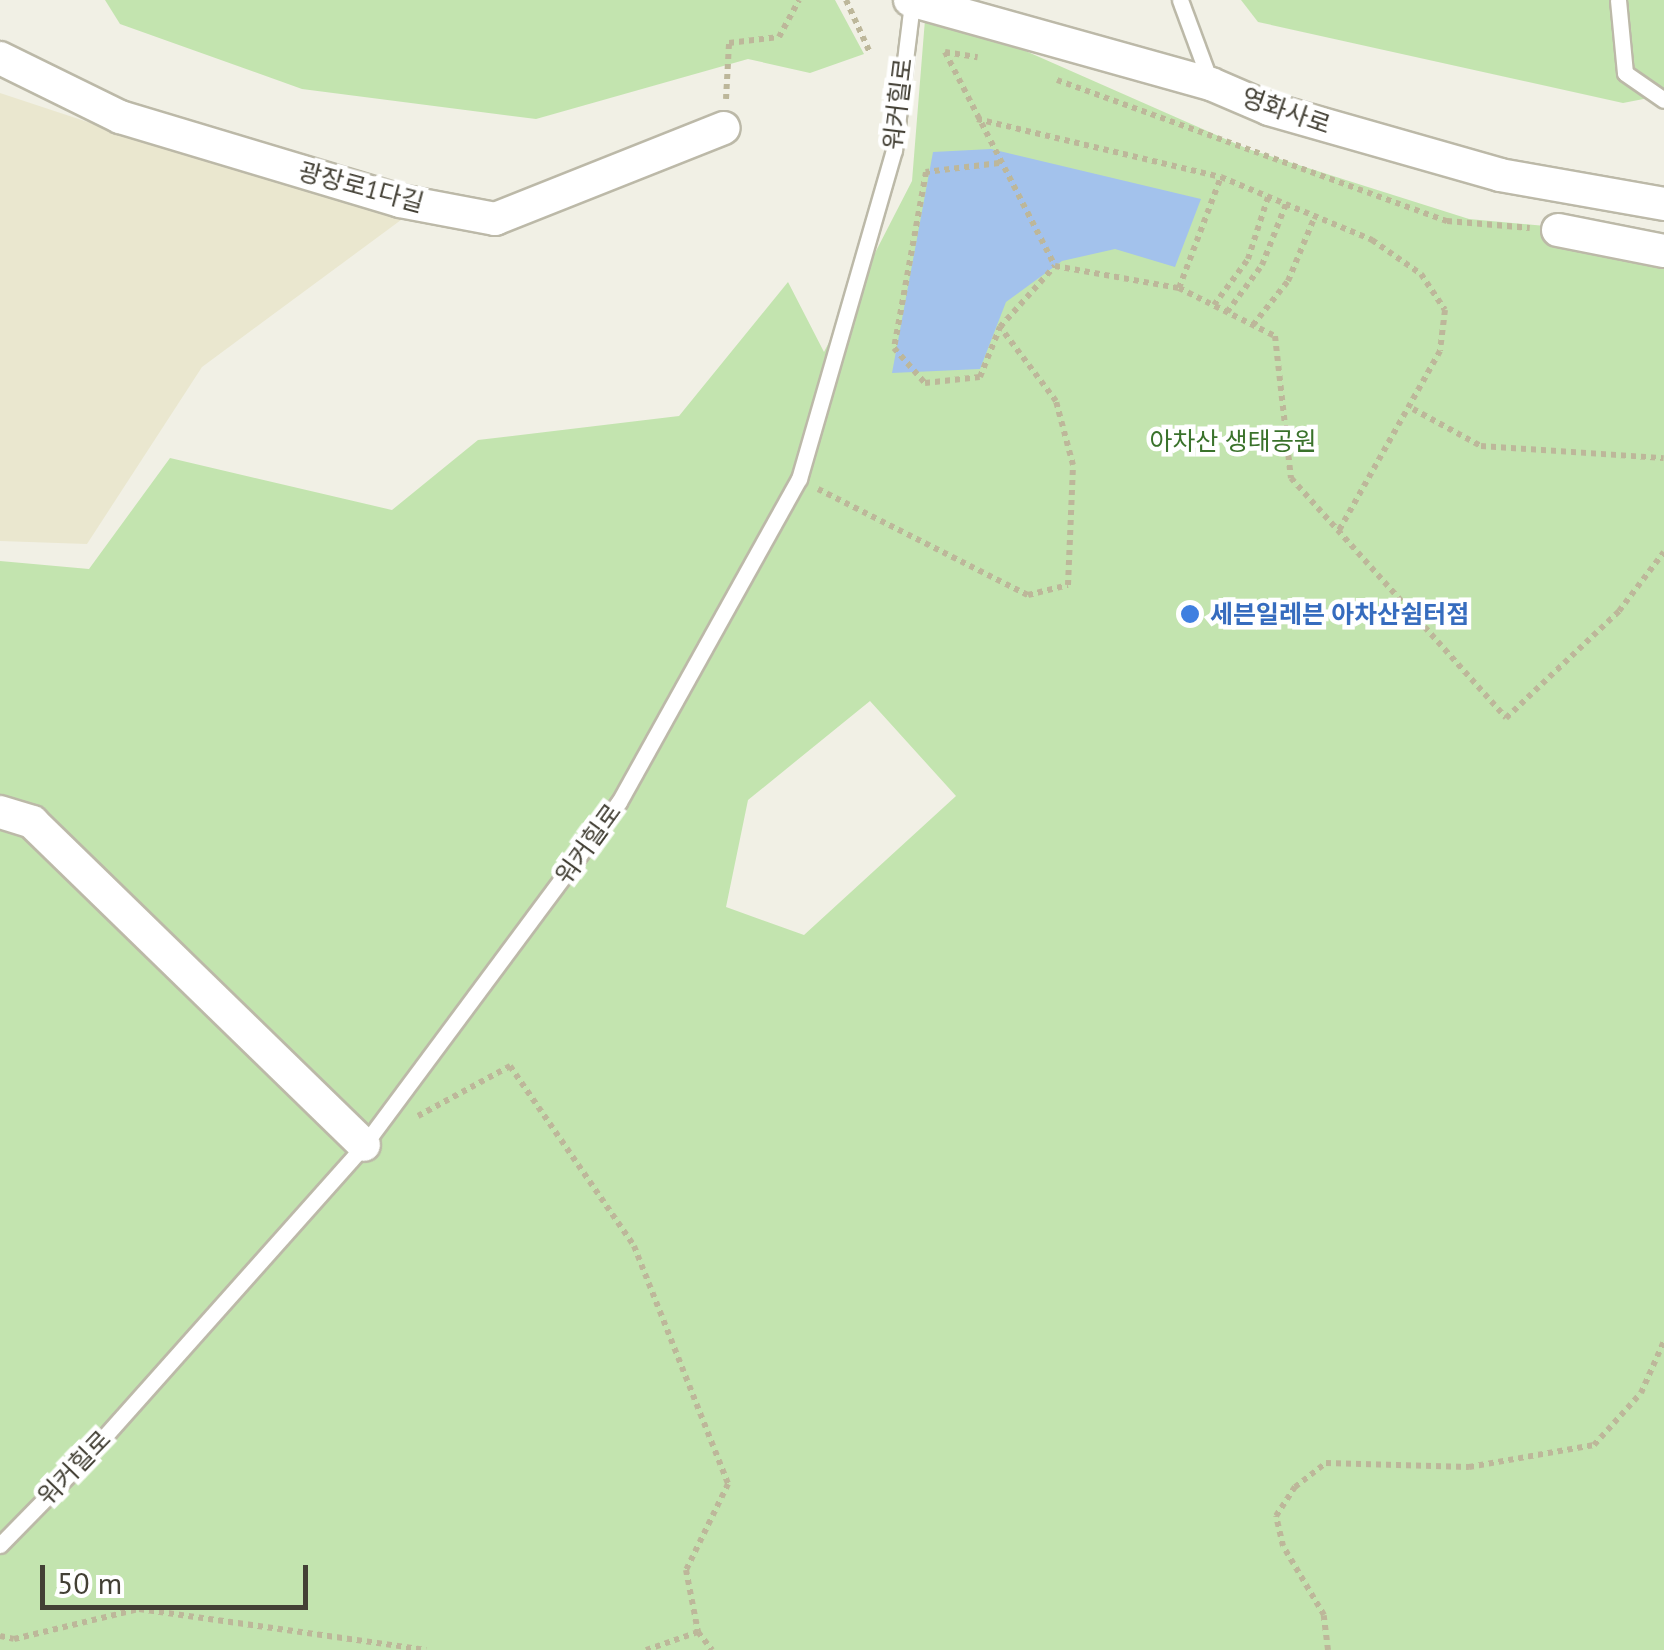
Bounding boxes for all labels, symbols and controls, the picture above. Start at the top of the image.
street label: 워커힐로 [878,57,918,151]
street label: 영화사로 [1238,82,1334,140]
street label: 광장로1다길 [295,156,427,218]
park label: 아차산 생태공원 [1149,426,1317,456]
place label: 세븐일레븐 아차산쉼터점 [1210,599,1469,629]
marker: 세븐일레븐 아차산쉼터점 [1179,603,1201,625]
street label: 워커힐로 [549,798,627,890]
street label: 워커힐로 [31,1424,117,1512]
scale bar [45,1545,312,1607]
text: 50 m [57,1563,122,1602]

